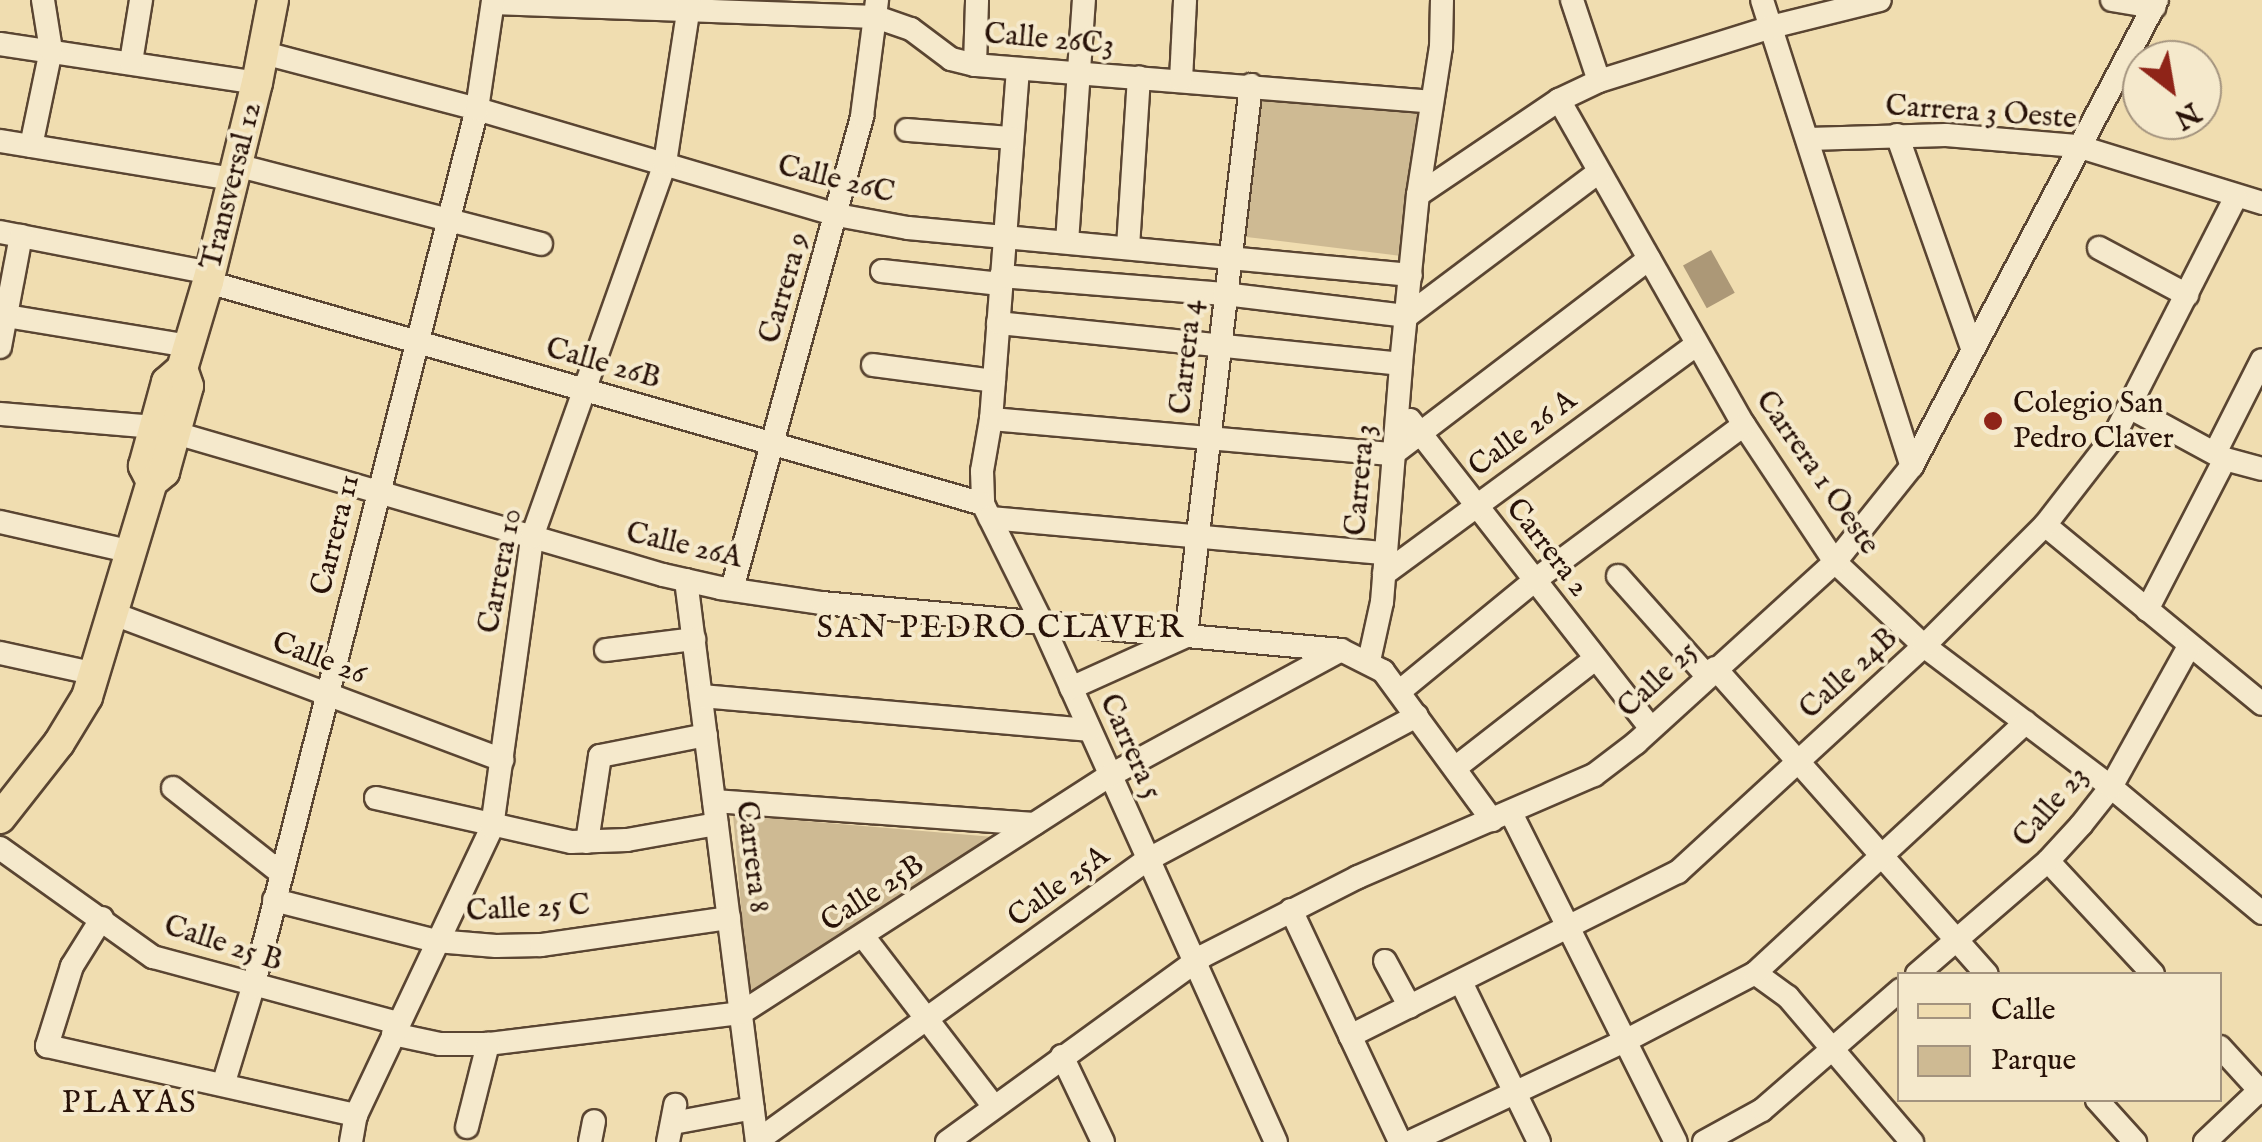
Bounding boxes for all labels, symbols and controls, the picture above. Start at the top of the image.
street label: Calle 26C3 [982,16,1116,64]
north arrow [2122,40,2222,140]
street label: Carrera 3 Oeste [1884,88,2078,138]
text: N [2167,93,2206,136]
street label: Transversal 12 [194,98,270,274]
street label: Calle 26C [774,148,898,212]
street label: Carrera 9 [752,228,818,348]
street label: Carrera 4 [1163,298,1211,416]
street label: Calle 26B [542,330,664,398]
street label: Calle 26 A [1462,383,1584,485]
street label: Carrera 1 Oeste [1747,384,1887,562]
place label: Colegio San Pedro Claver [2013,386,2174,456]
marker: Colegio San Pedro Claver [1982,410,2004,432]
street label: Carrera 3 [1338,423,1384,537]
street label: Carrera 11 [304,471,368,599]
street label: Carrera 2 [1497,492,1597,604]
street label: Carrera 10 [471,505,531,637]
street label: Calle 26A [622,515,746,577]
district label: SAN PEDRO CLAVER [817,610,1185,648]
street label: Calle 24B [1792,621,1906,727]
street label: Calle 26 [267,625,371,693]
street label: Calle 25 [1611,634,1705,726]
street label: Carrera 5 [1091,689,1169,805]
street label: Calle 23 [2006,759,2096,855]
street label: Carrera 8 [727,799,777,915]
street label: Calle 25A [1001,838,1117,936]
street label: Calle 25B [815,847,931,941]
street label: Calle 25 C [465,888,591,930]
street label: Calle 25 B [159,908,287,980]
legend [1897,972,2222,1102]
text: Calle [1991,992,2055,1030]
text: Parque [1991,1042,2076,1080]
district label: PLAYAS [62,1085,198,1123]

